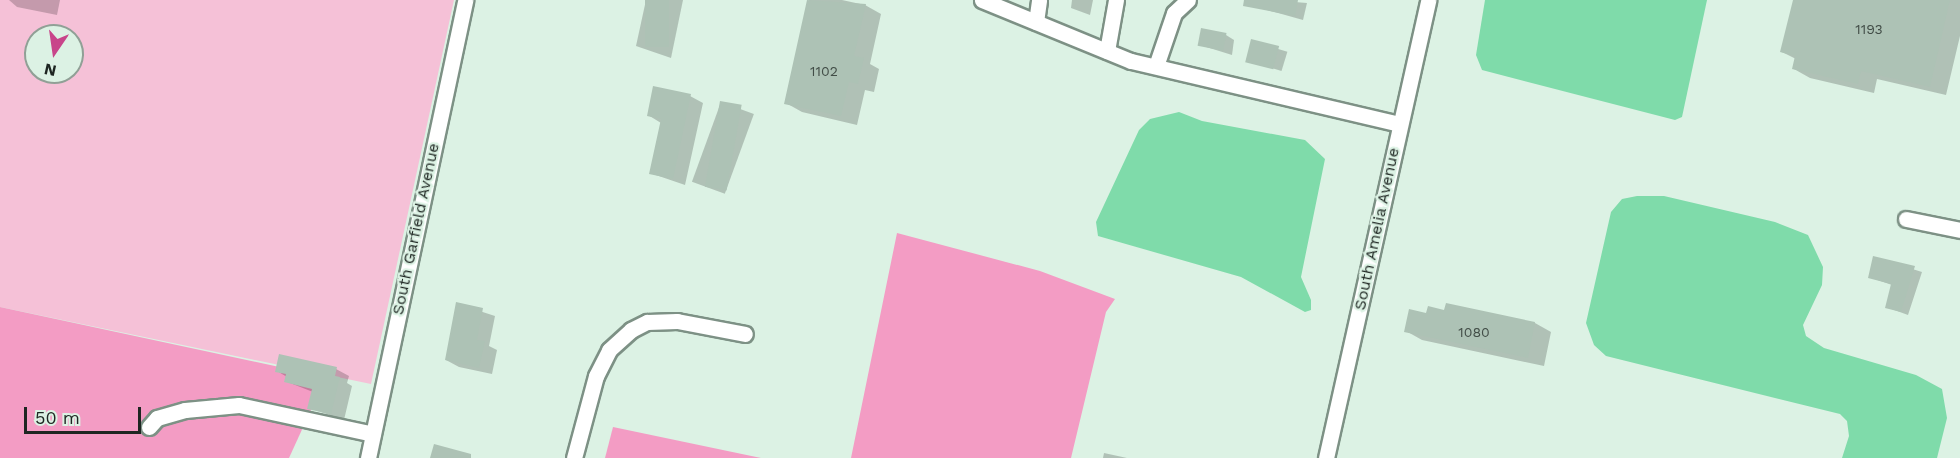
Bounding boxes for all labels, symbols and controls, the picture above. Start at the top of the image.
house number: 1193 [1855,21,1883,37]
north arrow [24,24,84,84]
text: N [42,59,58,81]
house number: 1102 [810,63,838,79]
street label: South Garfield Avenue [388,141,444,317]
street label: South Amelia Avenue [1350,145,1404,313]
house number: 1080 [1458,324,1490,340]
scale bar [27,395,144,433]
text: 50 m [35,407,80,428]

